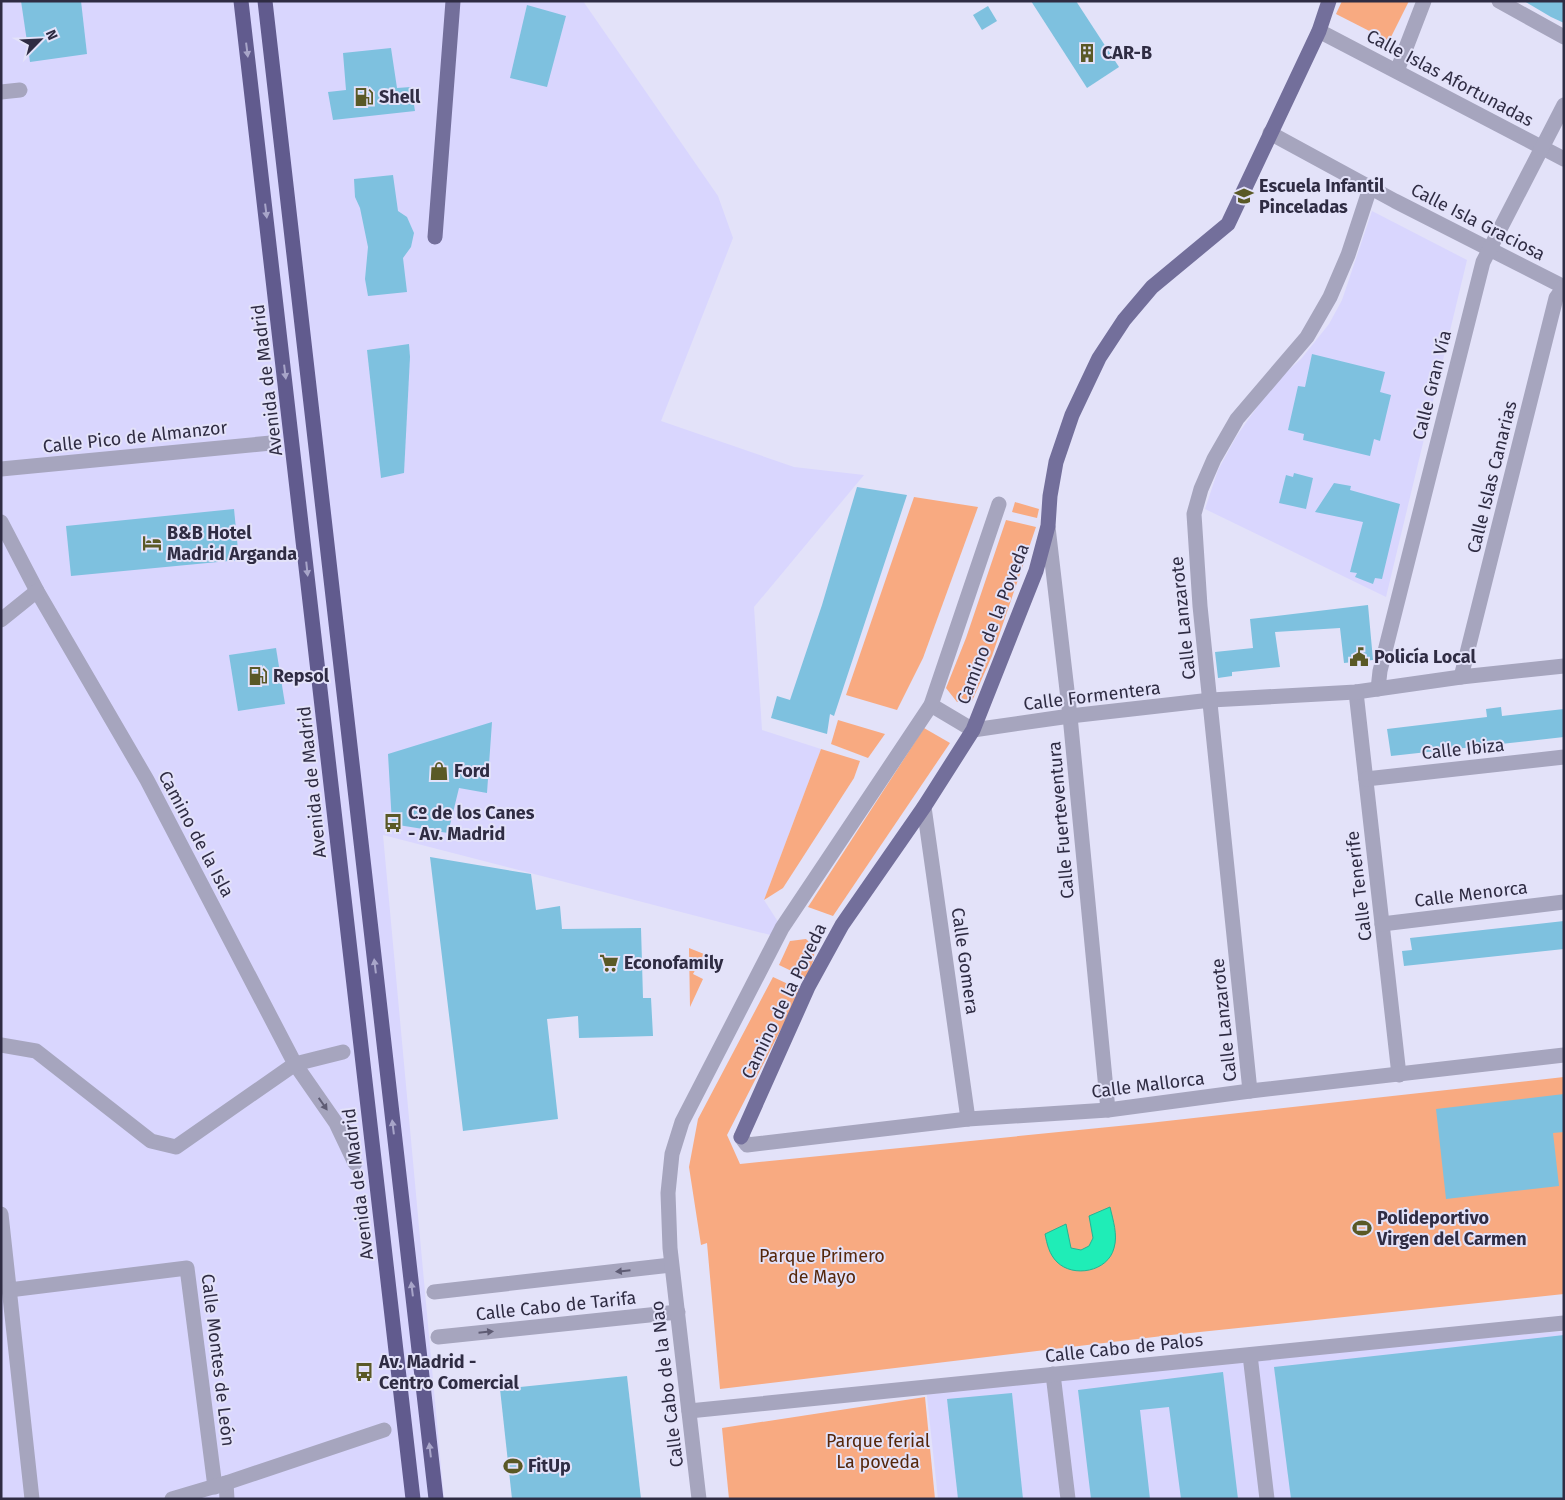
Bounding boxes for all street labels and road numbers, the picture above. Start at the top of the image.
street label: Calle Islas Afortunadas [1363,25,1537,131]
street label: Calle Isla Graciosa [1407,179,1549,265]
street label: Avenida de Madrid [247,303,287,457]
street label: Calle Gran Vía [1408,328,1456,442]
street label: Calle Islas Canarias [1462,399,1522,555]
street label: Calle Pico de Almanzor [42,416,228,458]
street label: Camino de la Poveda [952,540,1034,708]
street label: Calle Lanzarote [1166,555,1200,681]
street label: Calle Formentera [1022,677,1162,715]
street label: Avenida de Madrid [293,705,331,859]
street label: Calle Ibiza [1421,734,1505,764]
street label: Calle Fuerteventura [1043,740,1079,900]
street label: Camino de la Isla [153,767,239,901]
street label: Calle Tenerife [1341,830,1377,942]
street label: Calle Menorca [1413,876,1529,912]
street label: Calle Gomera [947,906,983,1016]
street label: Camino de la Poveda [737,919,831,1083]
street label: Calle Lanzarote [1207,957,1241,1083]
street label: Calle Mallorca [1090,1067,1206,1103]
street label: Avenida de Madrid [338,1107,378,1261]
street label: Calle Montes de León [197,1273,239,1447]
street label: Calle Cabo de Tarifa [475,1287,637,1325]
street label: Calle Cabo de la Nao [646,1299,688,1469]
street label: Calle Cabo de Palos [1044,1329,1204,1367]

